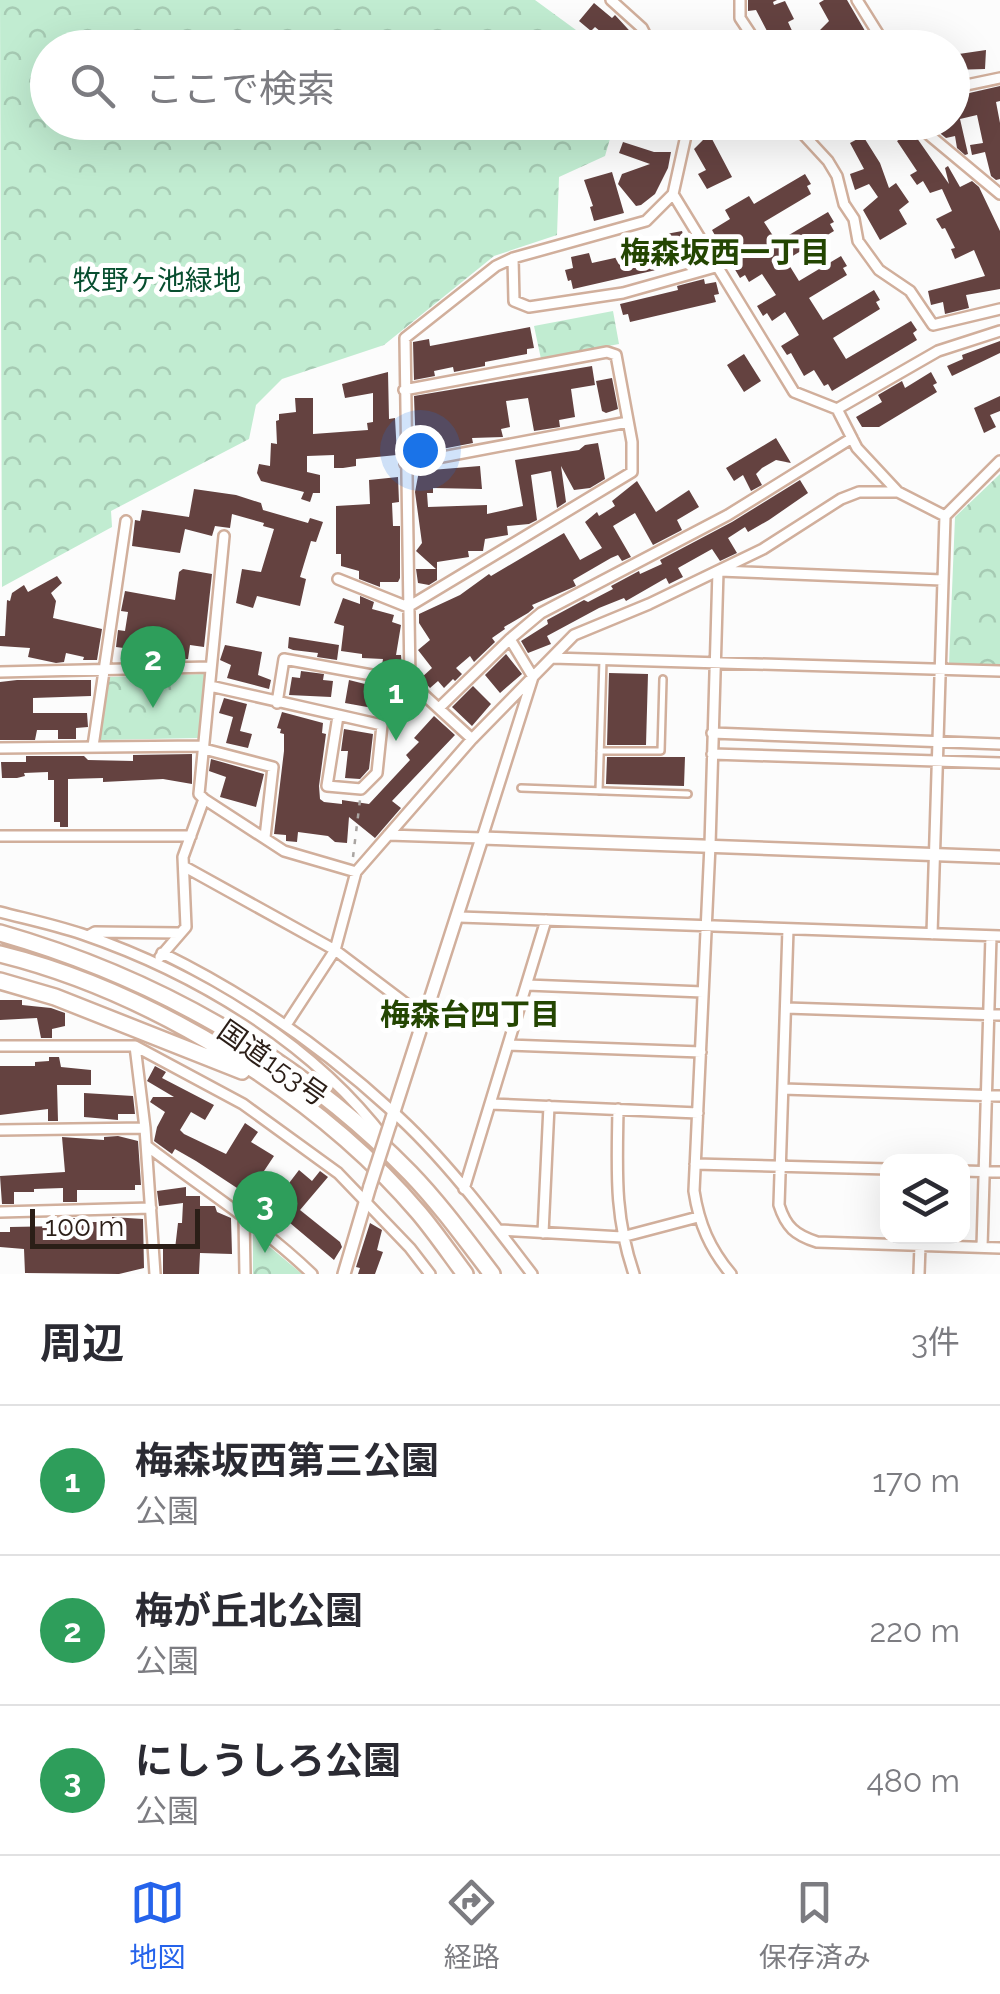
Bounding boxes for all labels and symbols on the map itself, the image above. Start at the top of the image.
district label: 梅森坂西一丁目 [620,235,830,270]
park label: 牧野ヶ池緑地 [73,264,241,297]
your location [395,425,446,476]
pin: 2 [120,626,186,708]
pin: 1 [364,658,428,741]
district label: 梅森台四丁目 [380,997,560,1032]
street label: 国道153号 [212,1014,334,1113]
pin: 3 [232,1170,298,1253]
scale bar [30,1204,200,1248]

